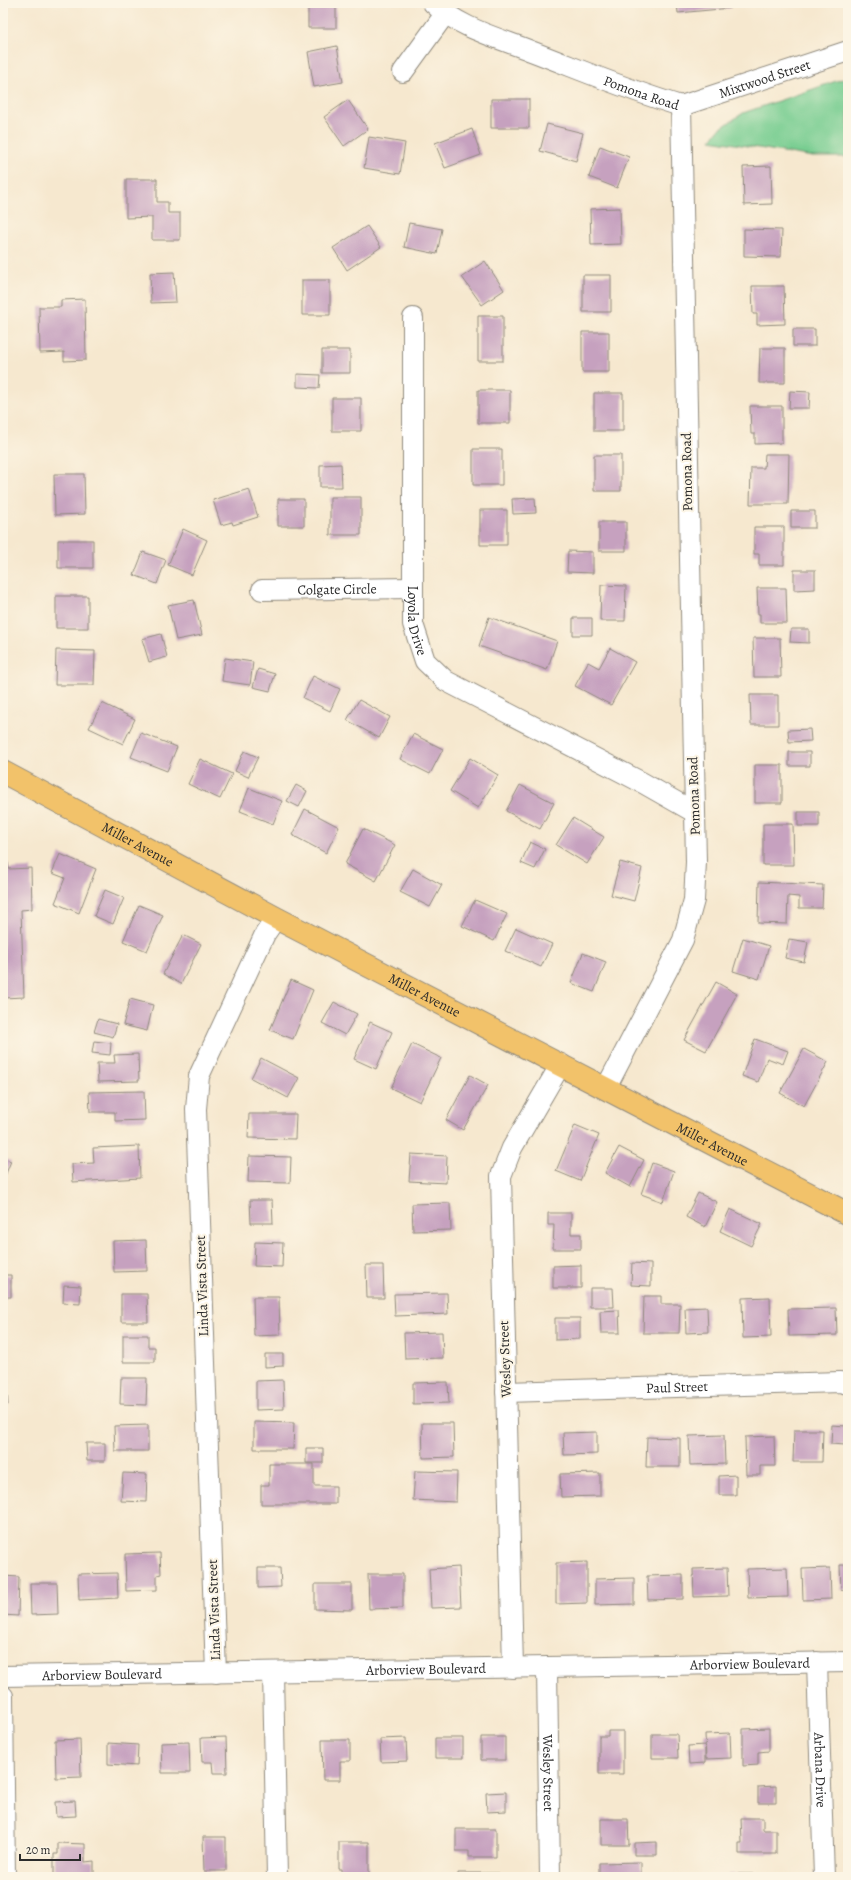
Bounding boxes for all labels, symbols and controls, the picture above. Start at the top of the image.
street label: Mixtwood Street [716,54,813,102]
street label: Pomona Road [601,71,682,115]
street label: Pomona Road [677,432,697,512]
street label: Colgate Circle [297,579,377,599]
street label: Loyola Drive [404,585,432,658]
street label: Pomona Road [683,756,705,836]
street label: Miller Avenue [99,817,177,871]
street label: Miller Avenue [385,968,464,1021]
street label: Miller Avenue [673,1117,752,1170]
street label: Linda Vista Street [191,1235,213,1337]
street label: Wesley Street [494,1320,516,1399]
street label: Paul Street [646,1376,709,1397]
street label: Linda Vista Street [203,1559,225,1661]
street label: Arborview Boulevard [689,1653,810,1674]
street label: Arborview Boulevard [365,1658,487,1680]
street label: Arborview Boulevard [41,1664,163,1685]
street label: Arbana Drive [810,1731,831,1808]
street label: Wesley Street [538,1733,559,1812]
scale bar [20,1836,80,1862]
text: 20 m [26,1842,50,1858]

